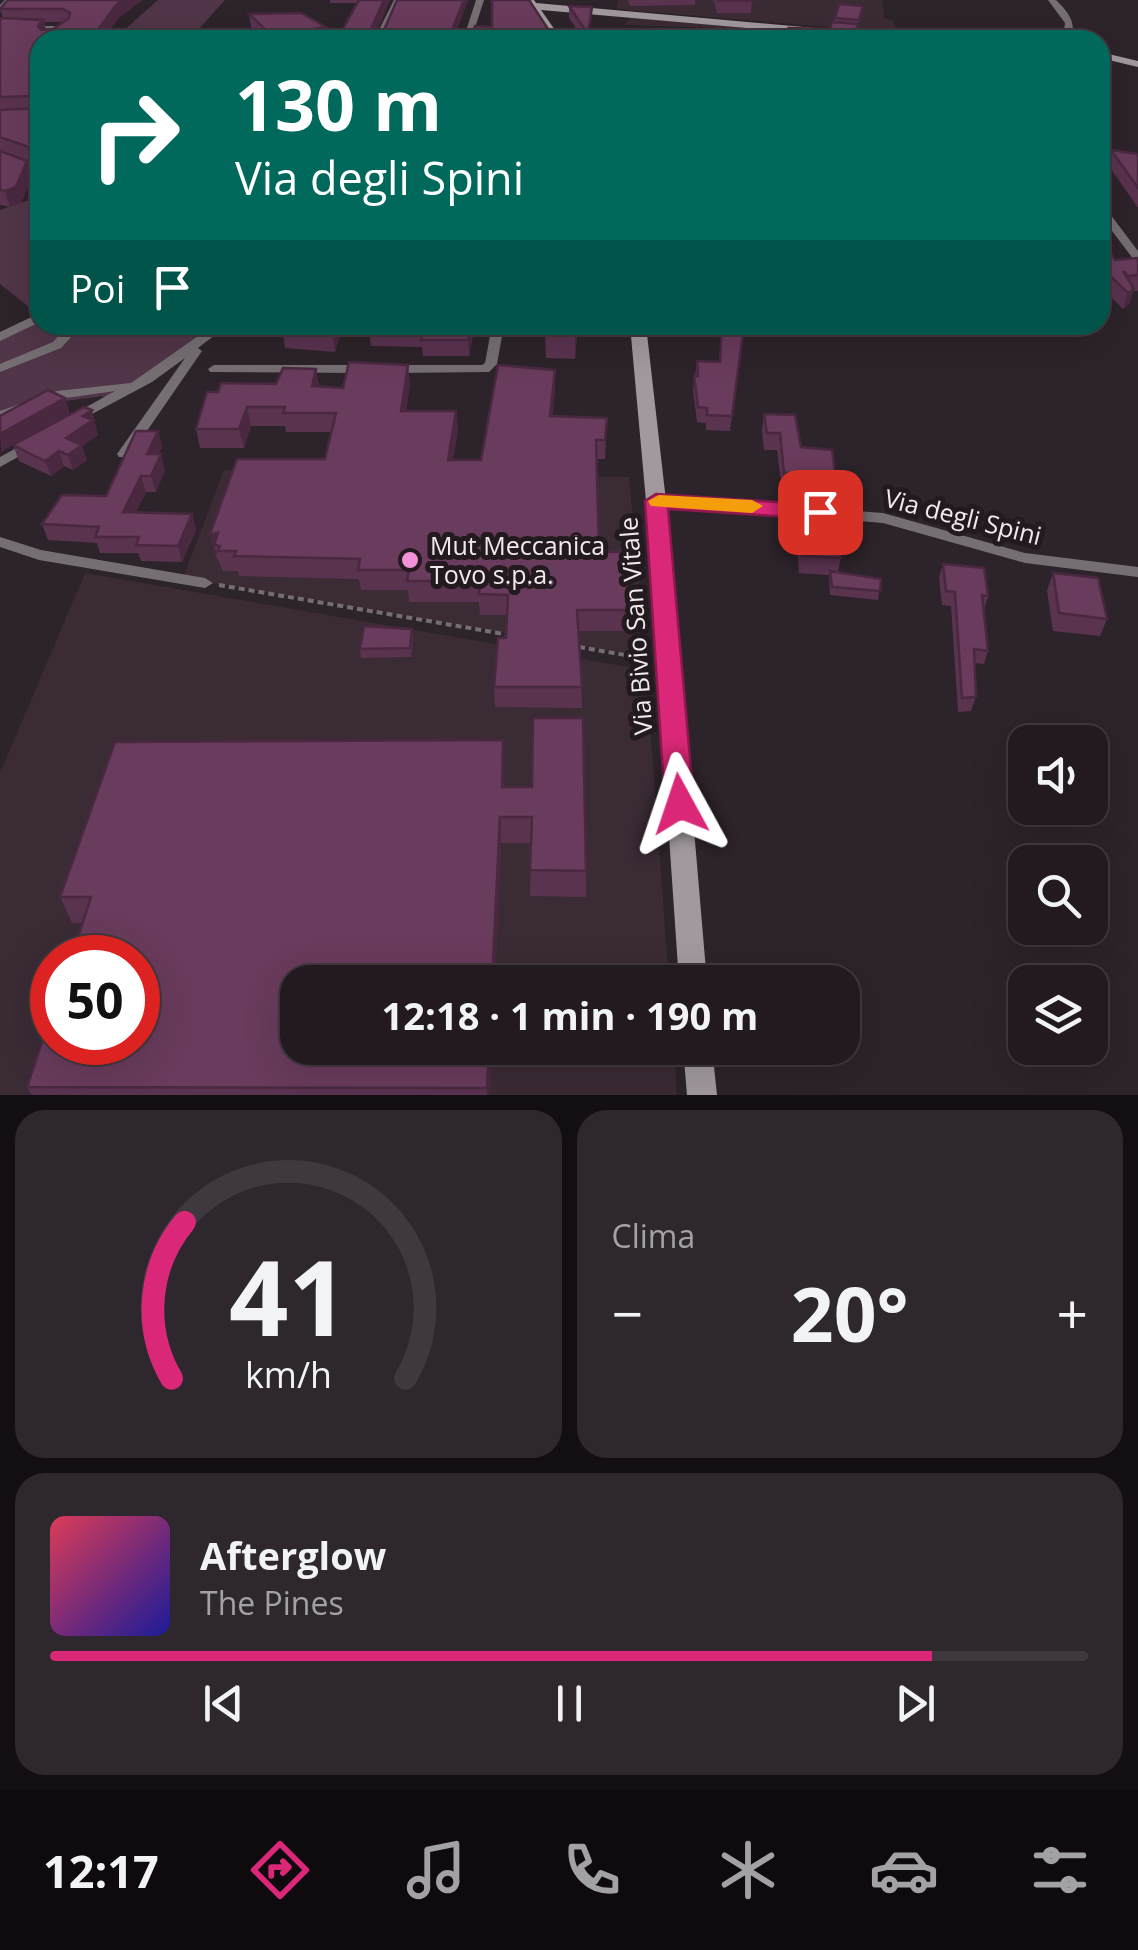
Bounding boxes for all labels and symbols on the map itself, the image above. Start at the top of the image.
pin [778,470,863,555]
street label: Via degli Spini [881,480,1045,552]
street label: Via Bivio San Vitale [610,516,660,736]
place label: Mut Meccanica Tovo s.p.a. [430,528,605,591]
marker: Mut Meccanica Tovo s.p.a. [399,549,421,571]
position arrow [628,752,732,856]
speed limit sign: 50 [30,935,160,1065]

